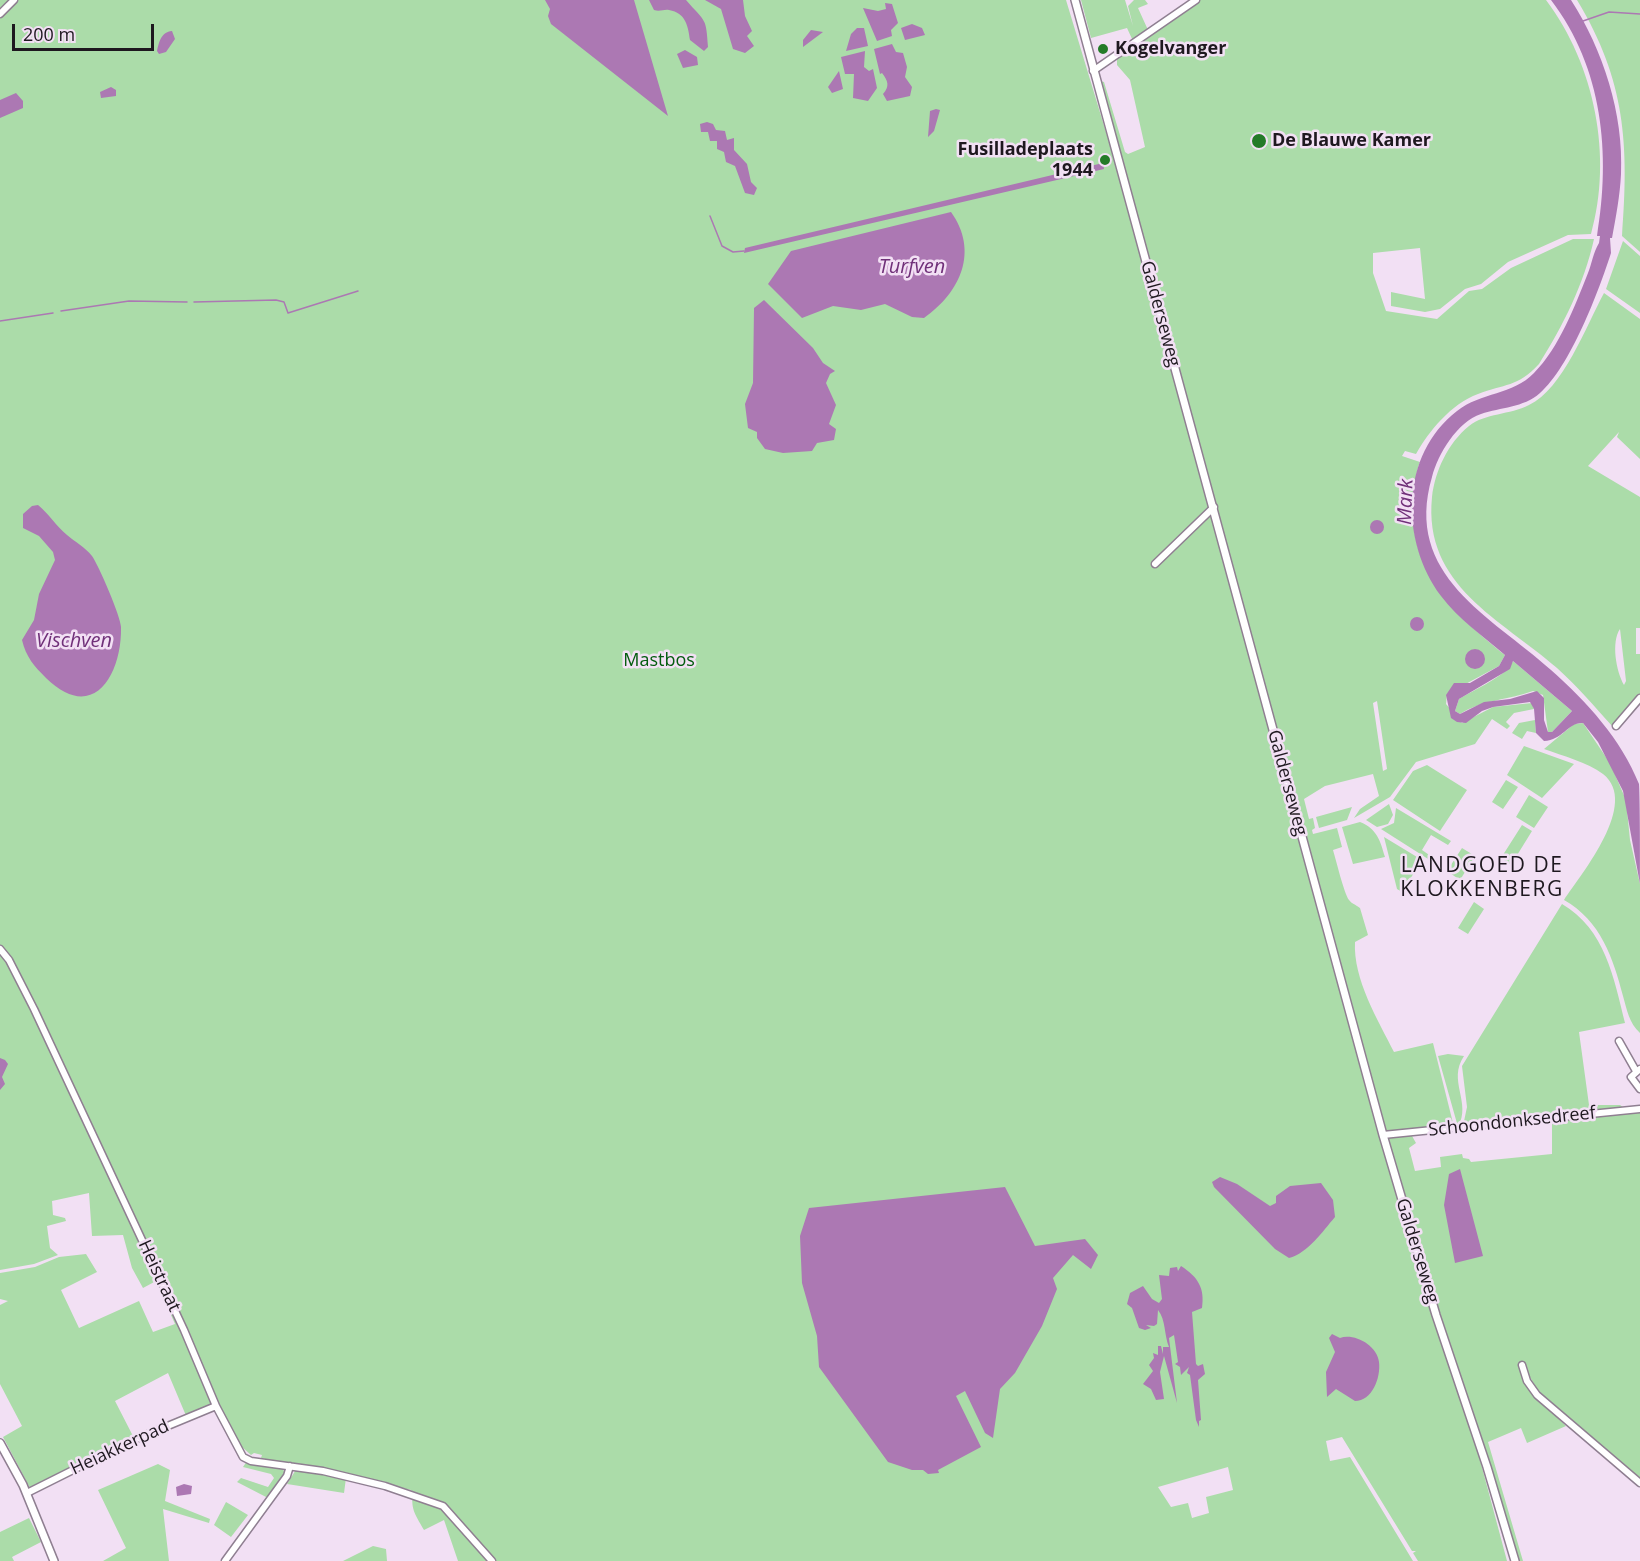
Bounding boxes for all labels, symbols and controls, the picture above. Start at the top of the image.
scale bar [15,12,158,50]
text: 200 m [23,22,75,46]
place label: Kogelvanger [1115,38,1226,60]
marker: Kogelvanger [1096,42,1110,56]
place label: De Blauwe Kamer [1272,130,1431,152]
marker: De Blauwe Kamer [1250,132,1268,150]
place label: Fusilladeplaats 1944 [958,139,1093,182]
marker: Fusilladeplaats 1944 [1098,153,1112,167]
water label: Turfven [879,255,945,279]
street label: Galderseweg [1136,259,1184,369]
water label: Mark [1393,479,1419,525]
water label: Vischven [36,629,112,653]
park label: Mastbos [623,650,695,672]
street label: Galderseweg [1263,728,1311,838]
district label: LANDGOED DE KLOKKENBERG [1400,853,1564,903]
street label: Schoondonksedreef [1427,1102,1597,1142]
street label: Galderseweg [1391,1196,1443,1306]
street label: Heistraat [133,1237,185,1315]
street label: Heiakkerpad [67,1416,173,1480]

